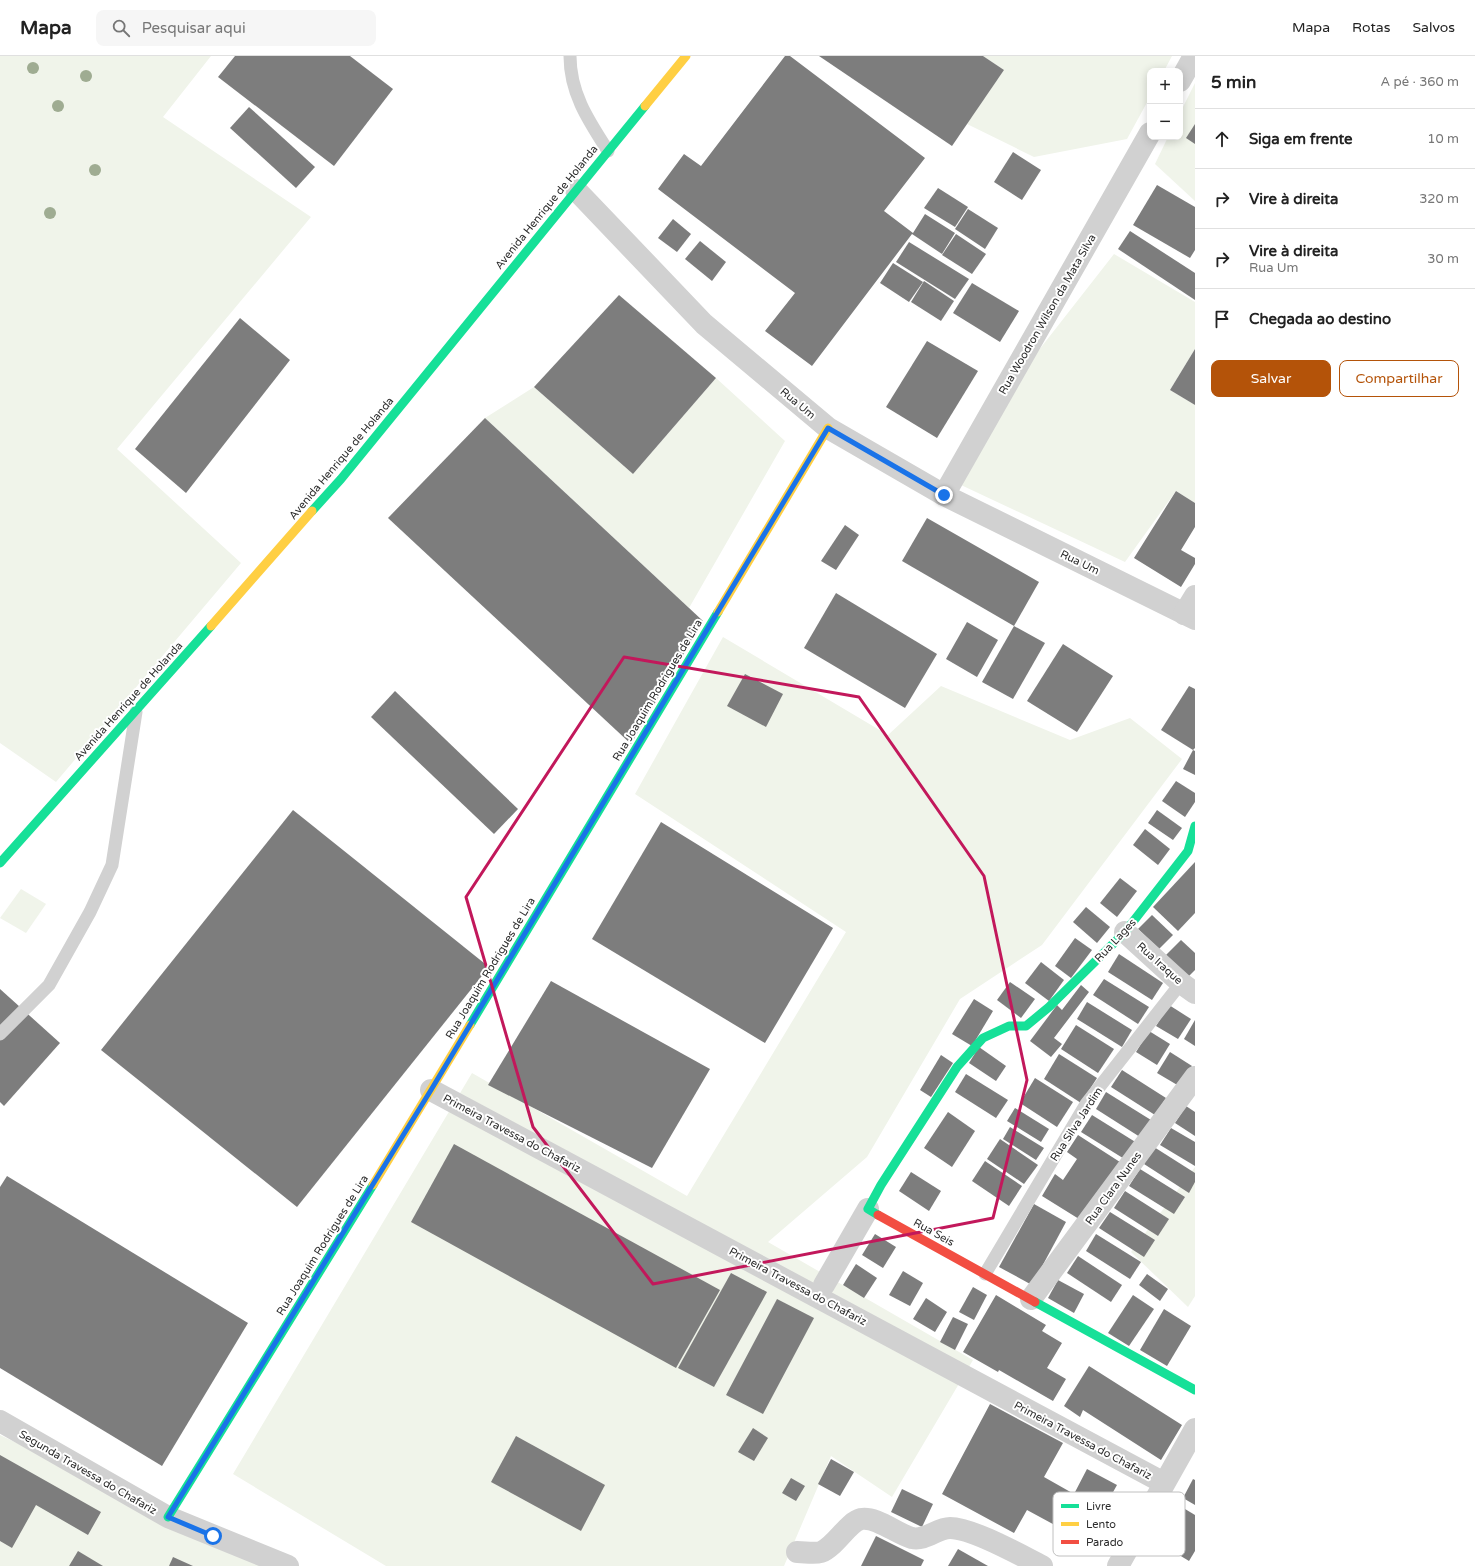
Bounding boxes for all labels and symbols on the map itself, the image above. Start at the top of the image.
street label: Avenida Henrique de Holanda [492,143,600,272]
street label: Rua Woodron Wilson da Mata Silva [996,232,1099,397]
street label: Rua Um [777,385,818,422]
street label: Avenida Henrique de Holanda [286,395,396,522]
route end [935,486,953,504]
street label: Rua Um [1058,547,1101,577]
street label: Rua Joaquim Rodrigues de Lira [610,617,705,763]
street label: Avenida Henrique de Holanda [71,639,185,763]
street label: Rua Joaquim Rodrigues de Lira [443,895,538,1041]
street label: Rua Lages [1092,916,1139,965]
street label: Rua Iraque [1134,940,1185,987]
street label: Rua Silva Jardim [1048,1085,1105,1164]
street label: Primeira Travessa do Chafariz [441,1092,583,1176]
street label: Rua Clara Nunes [1083,1149,1144,1227]
street label: Rua Joaquim Rodrigues de Lira [274,1173,371,1318]
street label: Rua Seis [911,1216,956,1249]
street label: Primeira Travessa do Chafariz [727,1245,869,1329]
street label: Primeira Travessa do Chafariz [1012,1399,1154,1483]
street label: Segunda Travessa do Chafariz [17,1428,159,1518]
legend [1053,1492,1185,1556]
text: Livre [1086,1500,1111,1513]
text: Lento [1086,1518,1116,1531]
route start [204,1527,222,1545]
text: Parado [1086,1536,1124,1549]

